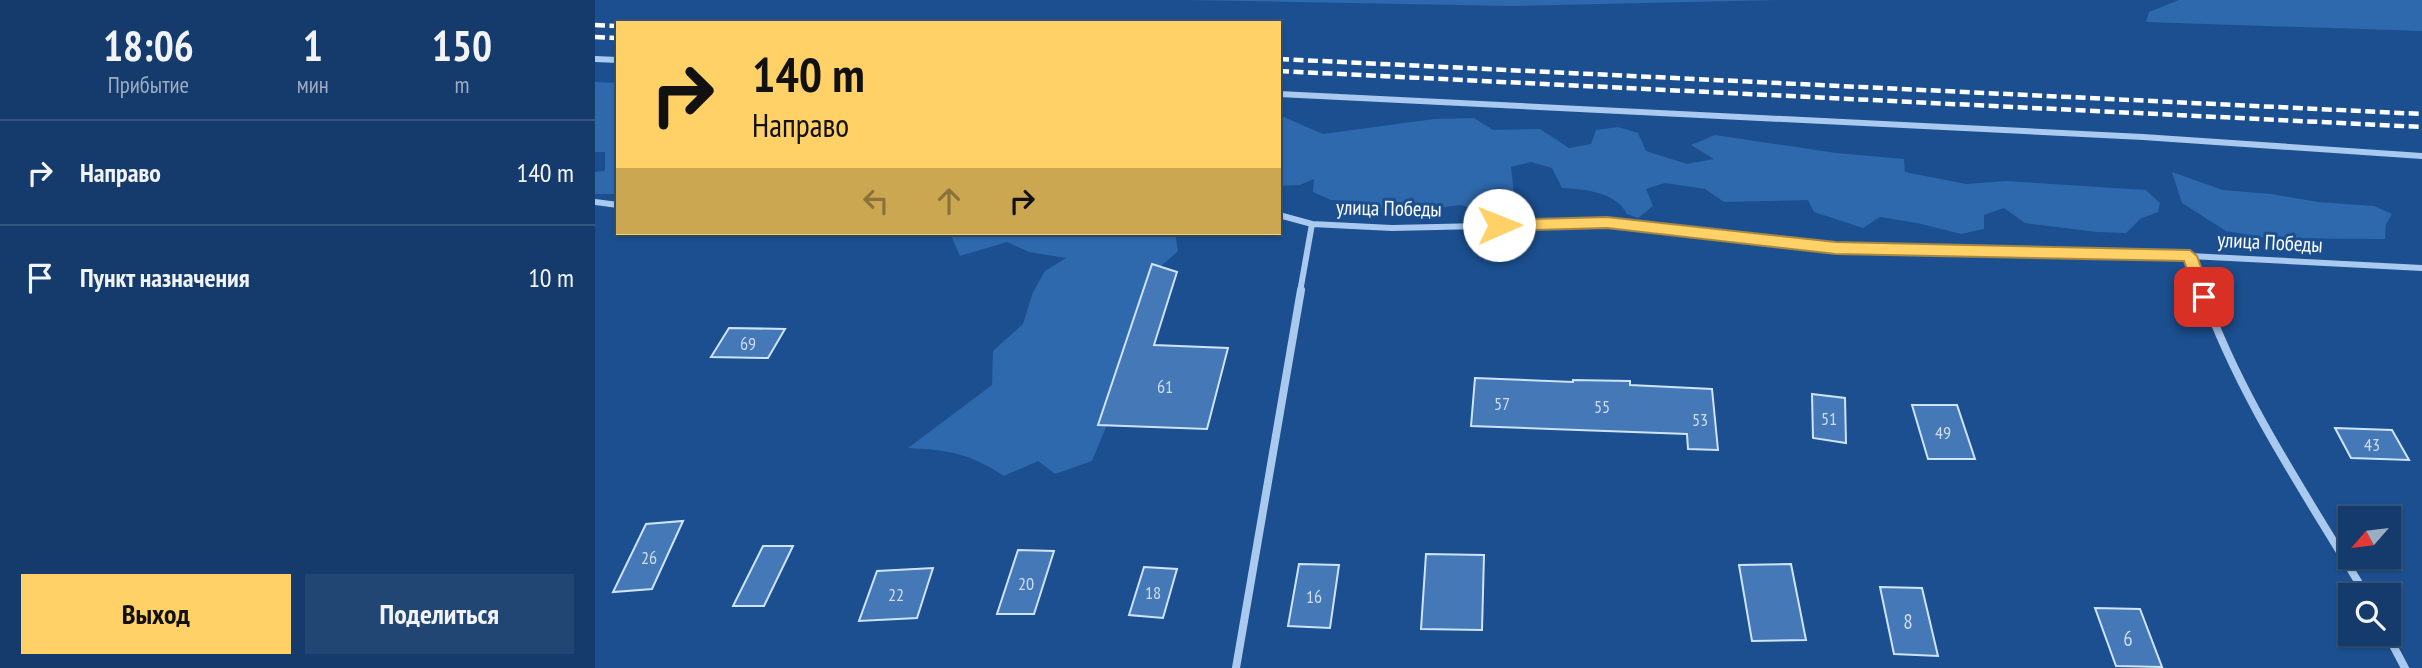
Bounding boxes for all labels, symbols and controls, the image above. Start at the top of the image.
text: 18:06 [103,18,194,73]
text: 1 [303,18,323,73]
text: 150 [432,18,492,73]
text: 140 m [752,42,865,106]
icon: right [637,49,728,140]
text: Прибытие [108,70,189,99]
text: мин [297,70,329,99]
text: m [454,70,469,99]
text: Направо [752,104,849,146]
icon: right [21,154,59,192]
text: Направо [80,156,161,189]
text: 140 m [516,156,574,189]
icon: left [857,182,895,220]
icon: ahead [930,182,968,220]
icon: right [1003,182,1041,220]
position arrow [1462,188,1536,262]
street label: улица Победы [1336,194,1442,222]
street label: улица Победы [2217,226,2323,258]
icon: arrive [21,259,59,297]
text: Пункт назначения [80,261,250,294]
text: 10 m [528,261,574,294]
pin [2174,267,2234,327]
icon: arrive [2185,278,2223,316]
house number: 69 [740,332,756,355]
house number: 61 [1157,375,1173,398]
house number: 57 [1494,392,1510,415]
house number: 55 [1594,395,1610,418]
house number: 51 [1821,407,1837,430]
house number: 53 [1692,408,1708,431]
house number: 49 [1935,421,1951,444]
house number: 43 [2364,433,2380,456]
north arrow [2338,506,2401,569]
map controls [2338,506,2401,646]
house number: 26 [641,546,657,569]
house number: 20 [1018,572,1034,595]
button: Выход [21,574,291,654]
button: Поделиться [305,574,574,654]
house number: 18 [1145,581,1161,604]
house number: 22 [888,583,904,606]
button: search [2338,583,2401,646]
house number: 16 [1306,585,1322,608]
house number: 8 [1903,608,1913,635]
house number: 6 [2123,625,2133,652]

